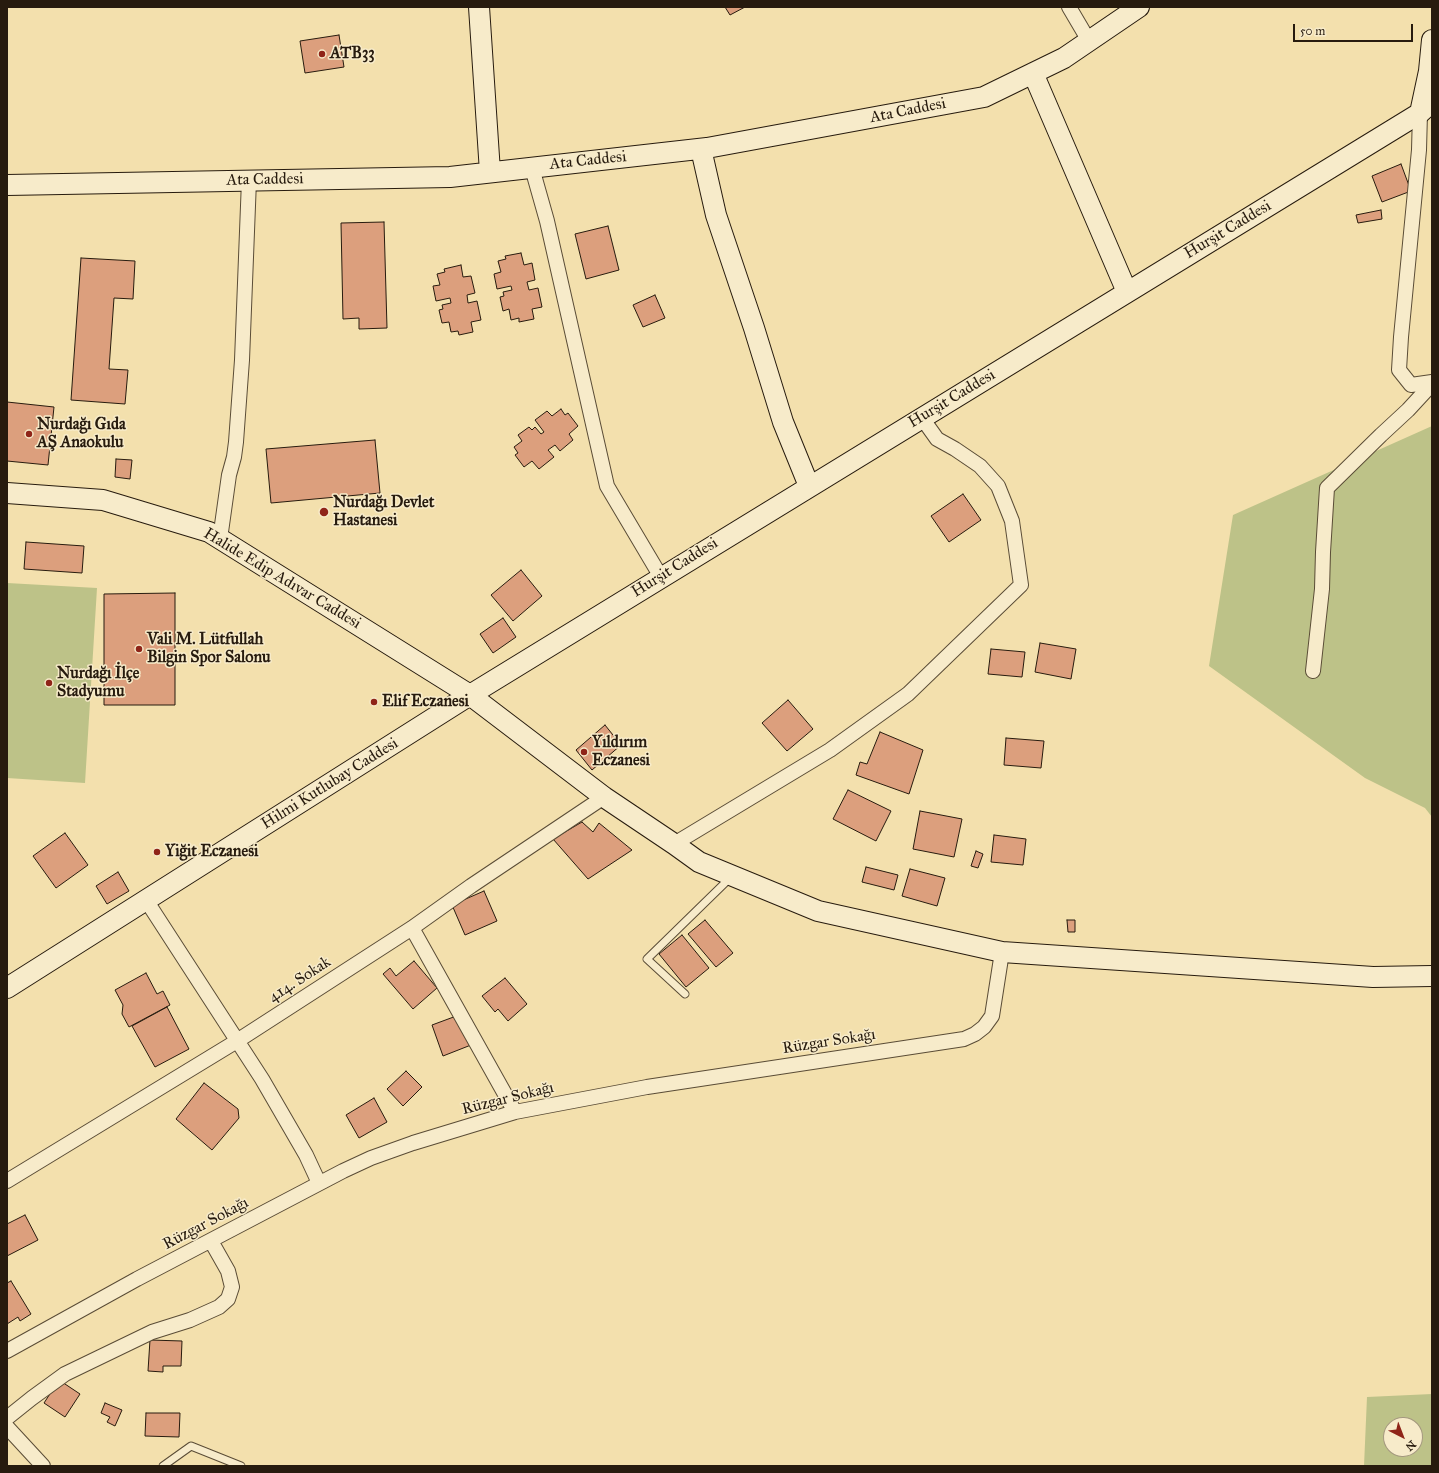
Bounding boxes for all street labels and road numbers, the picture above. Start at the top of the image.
street label: Ata Caddesi [868,94,948,128]
street label: Ata Caddesi [549,147,627,175]
street label: Ata Caddesi [226,170,304,190]
street label: Hurşit Caddesi [1181,197,1275,263]
street label: Hurşit Caddesi [905,366,999,432]
street label: Halide Edip Adıvar Caddesi [200,524,364,634]
street label: Hurşit Caddesi [628,534,722,602]
street label: Hilmi Kutlubay Caddesi [258,734,402,834]
street label: 414. Sokak [265,953,335,1007]
street label: Rüzgar Sokağı [781,1025,877,1059]
street label: Rüzgar Sokağı [460,1078,556,1120]
street label: Rüzgar Sokağı [160,1193,252,1255]

